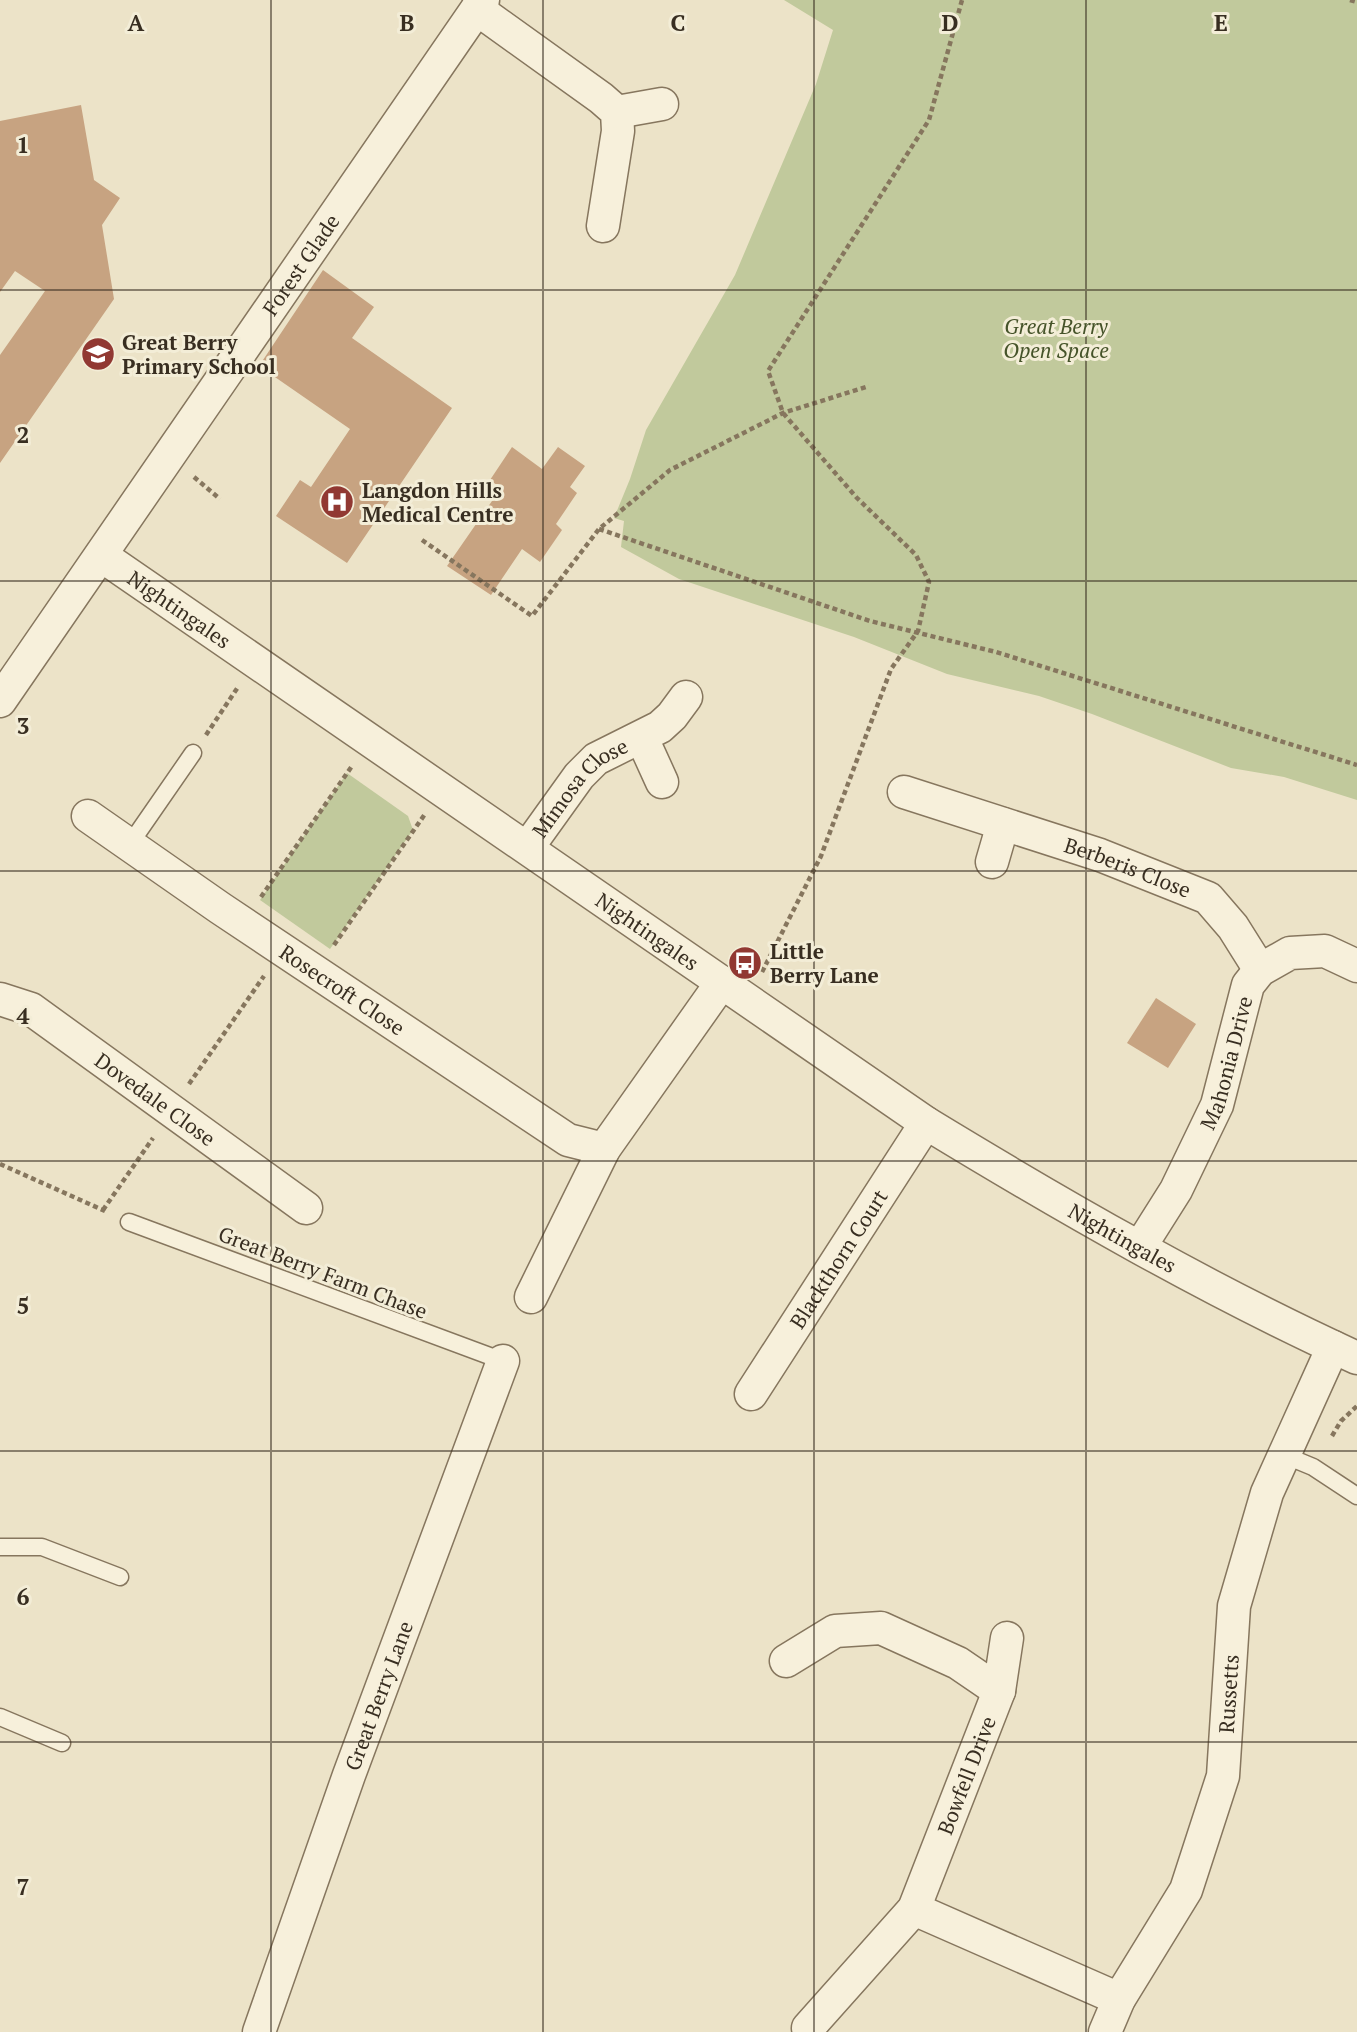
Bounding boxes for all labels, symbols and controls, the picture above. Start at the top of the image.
text: A [128,7,145,38]
text: B [400,7,415,38]
text: C [671,7,686,38]
text: D [942,7,959,38]
text: E [1214,7,1228,38]
text: 1 [17,129,30,160]
street label: Forest Glade [256,208,346,321]
park label: Great Berry Open Space [1003,312,1109,364]
place label: Great Berry Primary School [122,328,276,380]
school or university icon: Great Berry Primary School [79,335,117,373]
text: 2 [17,419,30,450]
place label: Langdon Hills Medical Centre [362,476,514,528]
hospital icon: Langdon Hills Medical Centre [318,483,356,521]
street label: Nightingales [122,564,237,655]
text: 3 [17,710,30,741]
street label: Mimosa Close [525,731,632,843]
street label: Berberis Close [1061,830,1195,904]
street label: Nightingales [590,886,704,977]
place label: Little Berry Lane [770,937,879,989]
street label: Rosecroft Close [274,938,410,1041]
bus stop icon: Little Berry Lane [726,944,764,982]
street label: Mahonia Drive [1193,993,1259,1134]
text: 4 [17,1000,30,1031]
street label: Dovedale Close [89,1046,221,1152]
street label: Blackthorn Court [783,1184,894,1334]
street label: Nightingales [1064,1197,1181,1279]
street label: Great Berry Farm Chase [215,1219,431,1325]
text: 5 [17,1290,30,1321]
text: 6 [17,1581,30,1612]
street label: Great Berry Lane [338,1617,419,1774]
street label: Russetts [1212,1654,1245,1734]
street label: Bowfell Drive [930,1712,1002,1838]
text: 7 [17,1871,30,1902]

